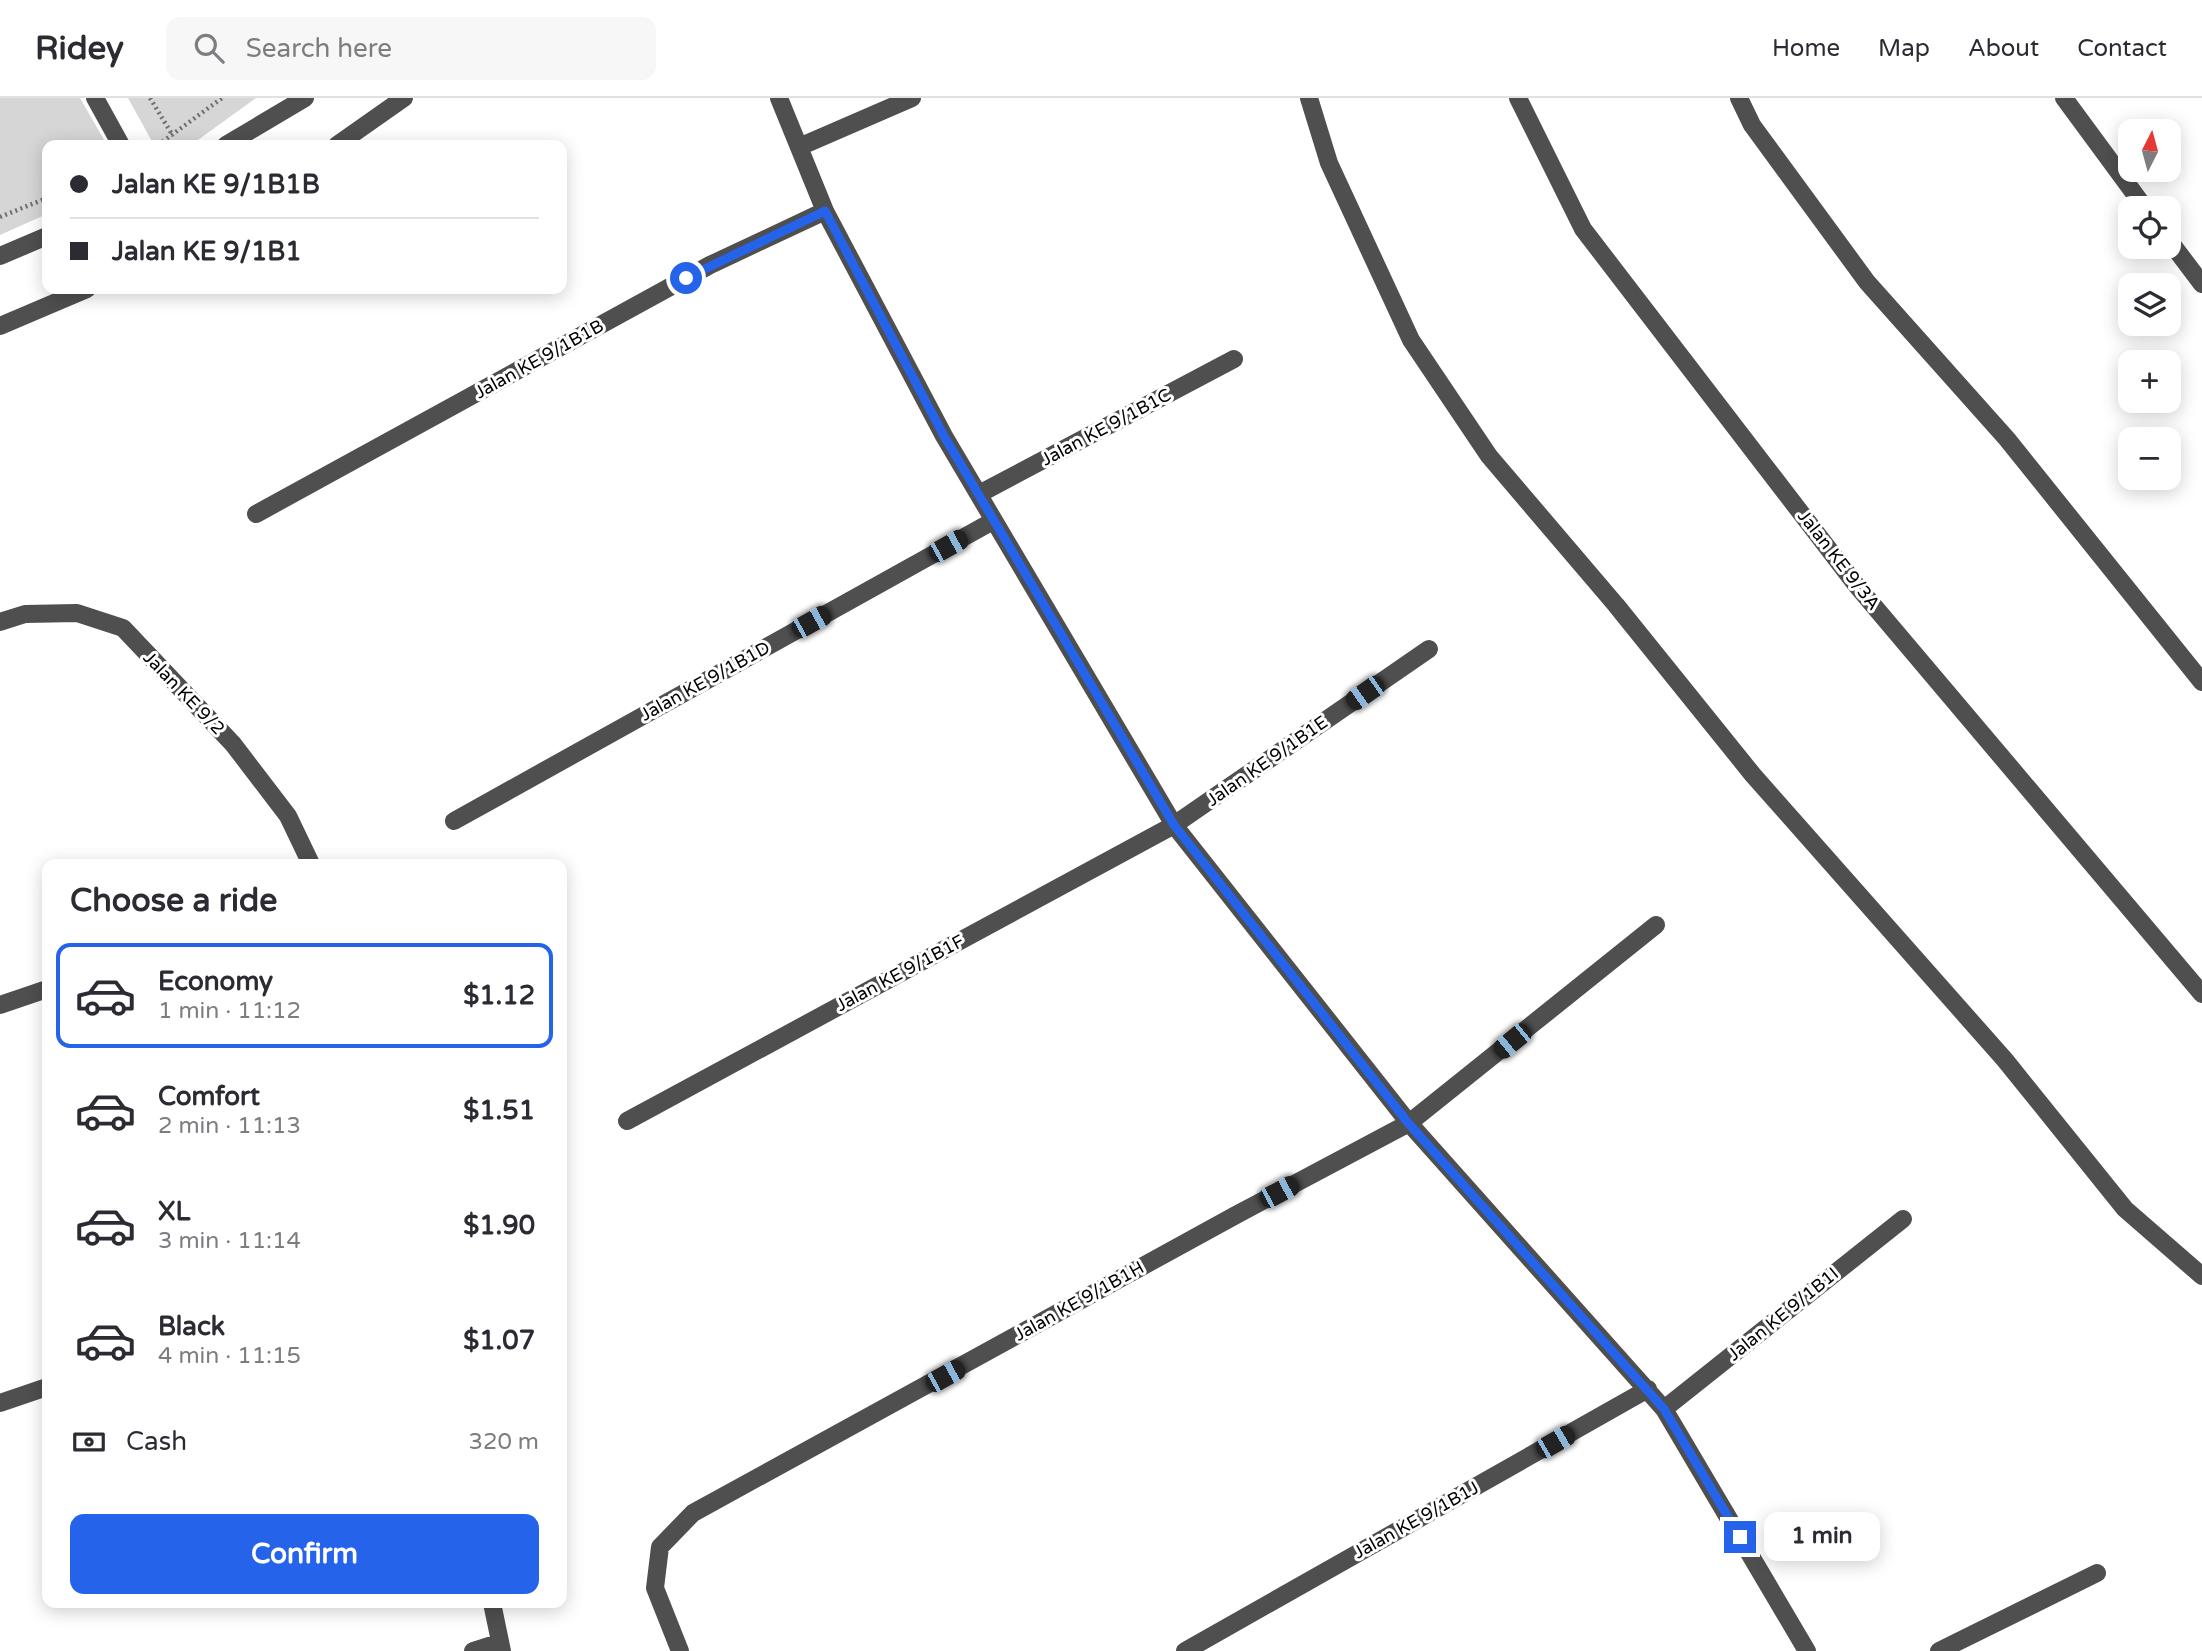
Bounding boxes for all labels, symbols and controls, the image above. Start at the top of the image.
search box [166,17,656,80]
text: Ridey [35,29,124,68]
icon: search [190,29,228,67]
text: Search here [246,33,392,64]
text: Home [1772,34,1840,63]
text: Map [1878,34,1930,63]
text: About [1968,34,2039,63]
text: Contact [2077,34,2167,63]
north arrow [2118,119,2180,182]
map controls [2118,119,2181,490]
text: Jalan KE 9/1B1B [112,169,320,200]
button: locate [2118,196,2181,259]
text: Jalan KE 9/1B1 [112,236,302,267]
route start [670,262,702,294]
button: layers [2118,273,2181,336]
street label: Jalan KE 9/1B1B [471,315,607,403]
button: + [2118,350,2181,413]
street label: Jalan KE 9/1B1C [1037,384,1175,470]
button: − [2118,427,2181,490]
street label: Jalan KE 9/3A [1793,506,1885,614]
car [925,527,972,565]
car [788,603,835,641]
street label: Jalan KE 9/1B1D [636,636,774,726]
street label: Jalan KE 9/2 [139,647,229,739]
car [1342,672,1389,714]
street label: Jalan KE 9/1B1E [1202,711,1332,811]
text: Choose a ride [70,882,277,920]
street label: Jalan KE 9/1B1F [832,930,968,1016]
icon: car [74,964,137,1027]
text: Economy [158,966,273,997]
text: $1.12 [463,980,535,1011]
text: 1 min · 11:12 [158,997,301,1025]
car [1490,1020,1535,1062]
icon: car [74,1079,137,1142]
text: Comfort [158,1081,260,1112]
text: $1.51 [463,1095,535,1126]
text: 2 min · 11:13 [158,1112,301,1140]
car [1256,1173,1303,1211]
icon: car [74,1194,137,1257]
text: XL [158,1196,190,1227]
text: $1.90 [463,1210,535,1241]
text: 3 min · 11:14 [158,1227,301,1255]
street label: Jalan KE 9/1B1H [1010,1256,1148,1346]
street label: Jalan KE 9/1B1I [1723,1263,1843,1365]
icon: car [74,1309,137,1372]
text: Black [158,1311,225,1342]
text: $1.07 [463,1325,535,1356]
text: 4 min · 11:15 [158,1342,301,1370]
car [922,1357,969,1395]
car [1532,1422,1579,1462]
icon: cash [70,1423,108,1461]
text: Cash [126,1426,187,1457]
text: 320 m [469,1428,539,1456]
street label: Jalan KE 9/1B1J [1350,1477,1482,1563]
callout: 1 min [1764,1512,1880,1562]
button: Confirm [70,1514,539,1594]
route end [1724,1521,1756,1553]
text: 1 min [1791,1522,1853,1550]

